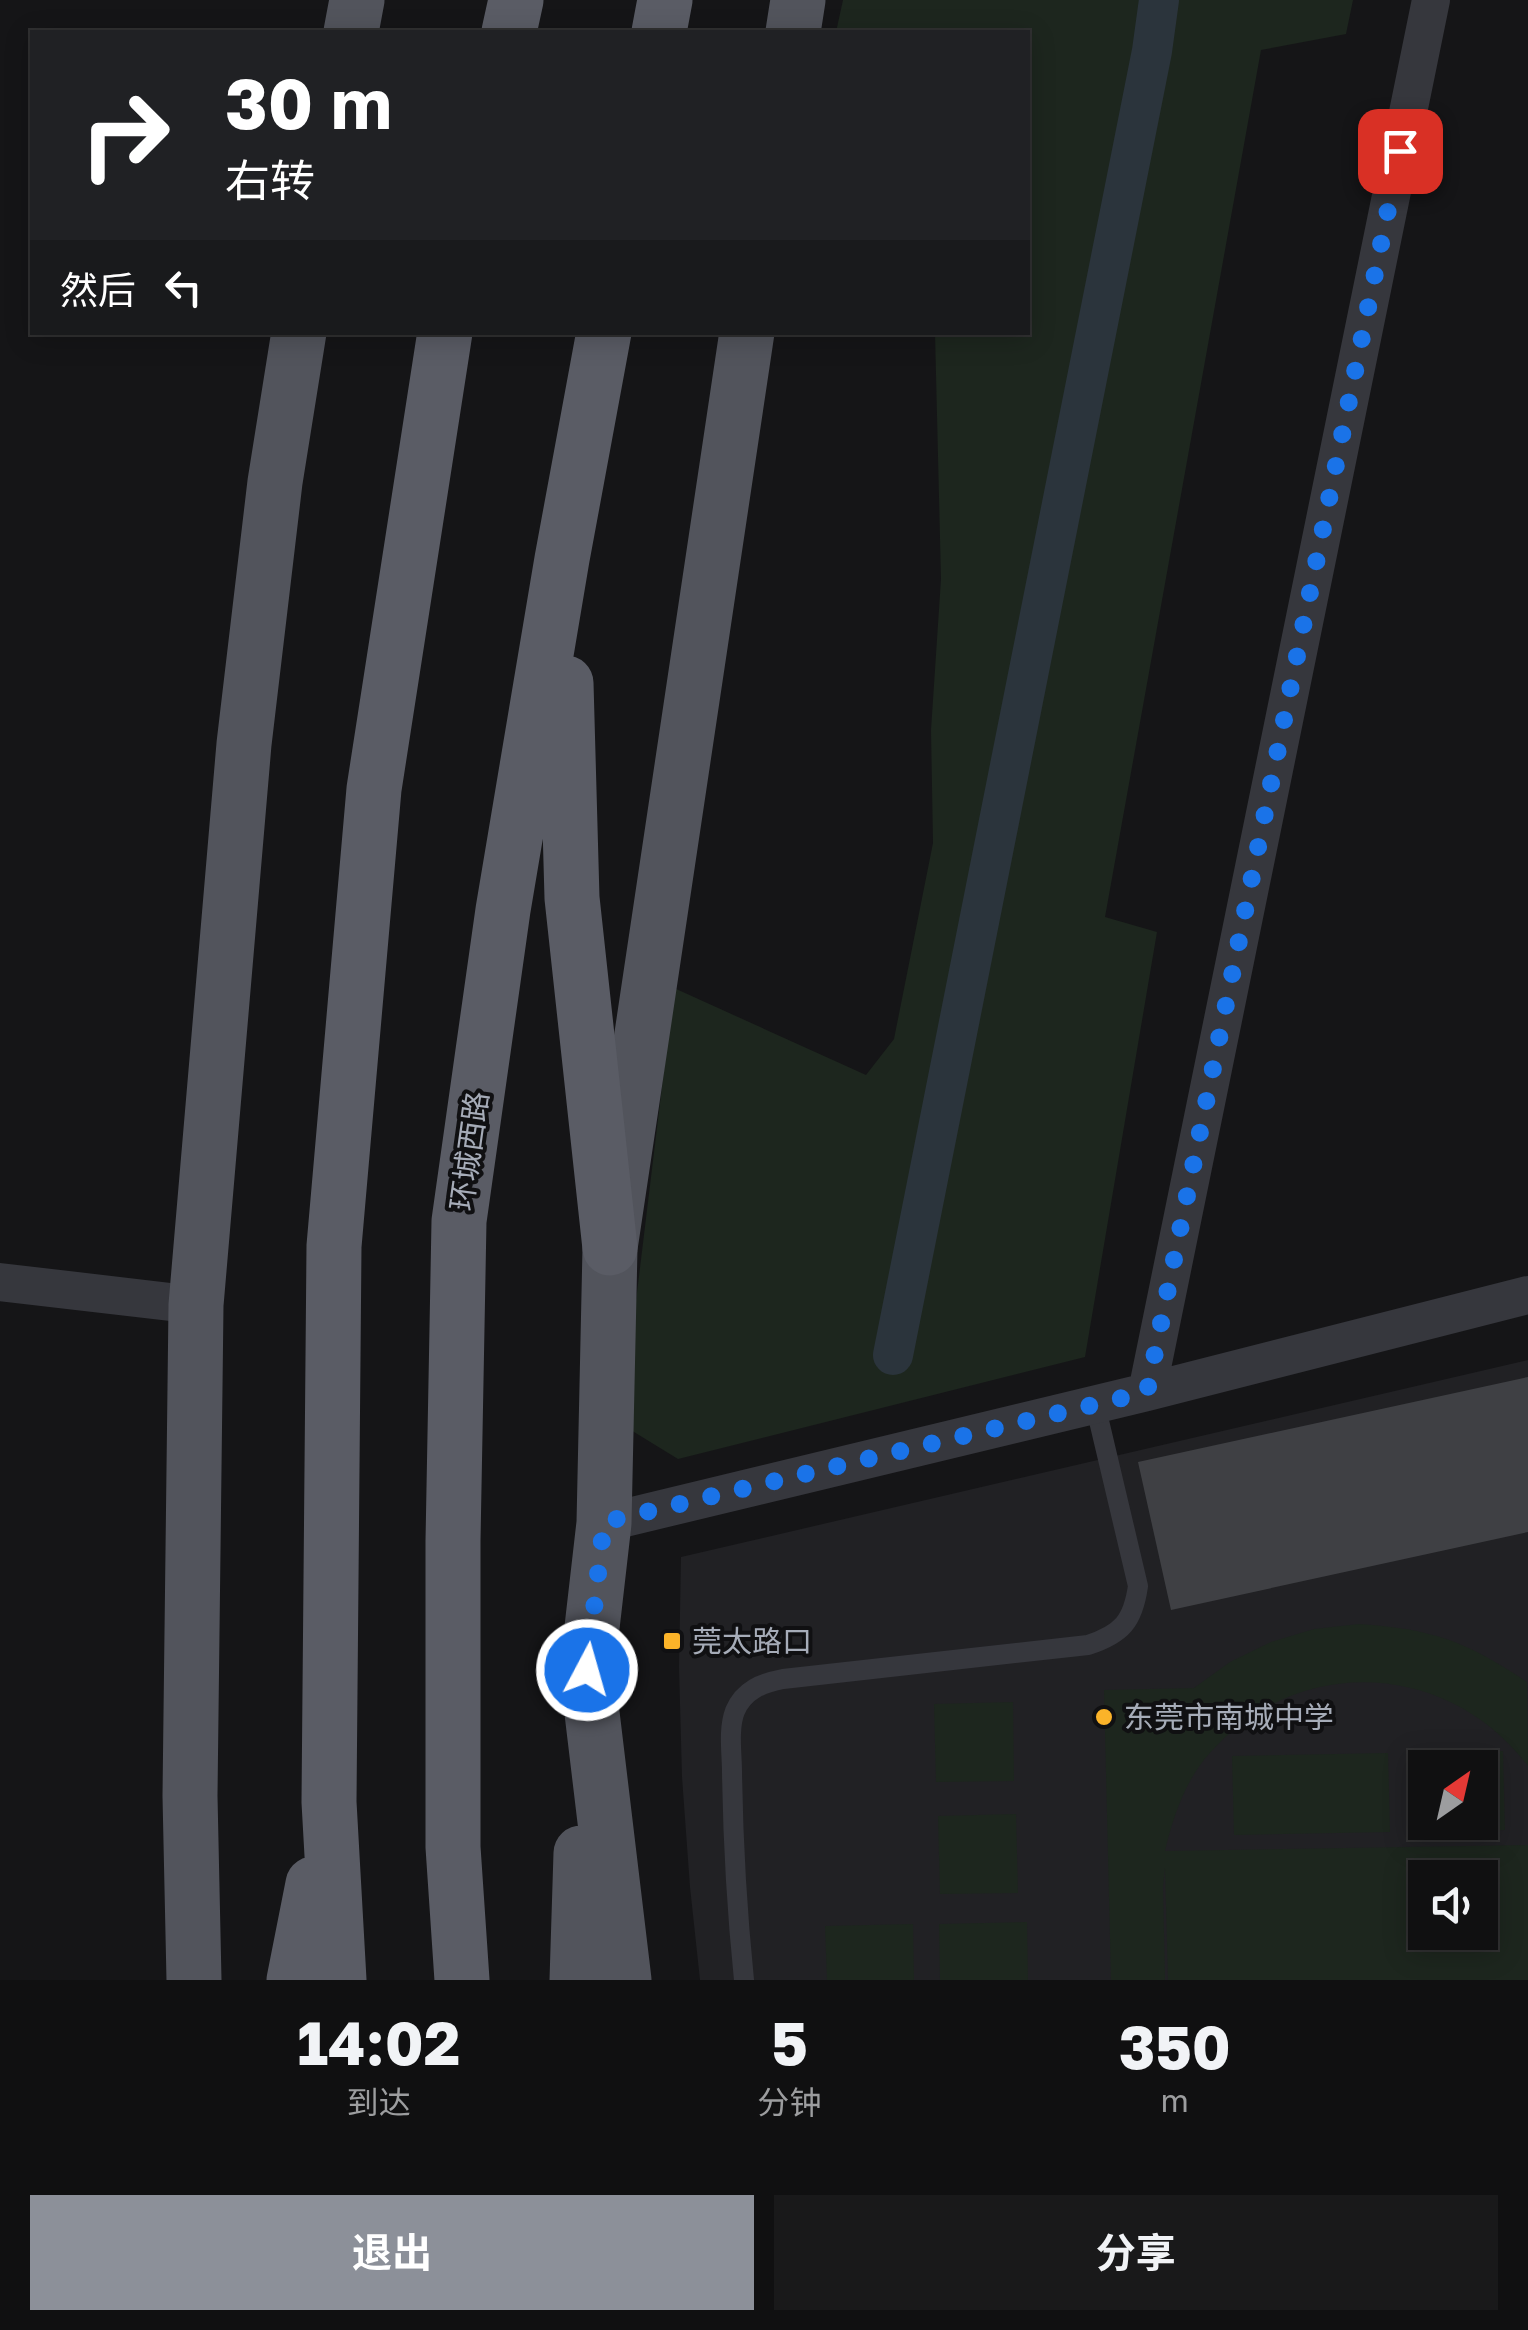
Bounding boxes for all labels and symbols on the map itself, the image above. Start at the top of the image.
pin [1358,109,1443,194]
street label: 环城西路 [443,1089,495,1213]
position arrow [535,1618,639,1722]
place label: 莞太路口 [692,1623,812,1659]
marker: 莞太路口 [661,1630,683,1652]
place label: 东莞市南城中学 [1124,1699,1334,1735]
marker: 东莞市南城中学 [1093,1706,1115,1728]
north arrow [1408,1750,1498,1840]

